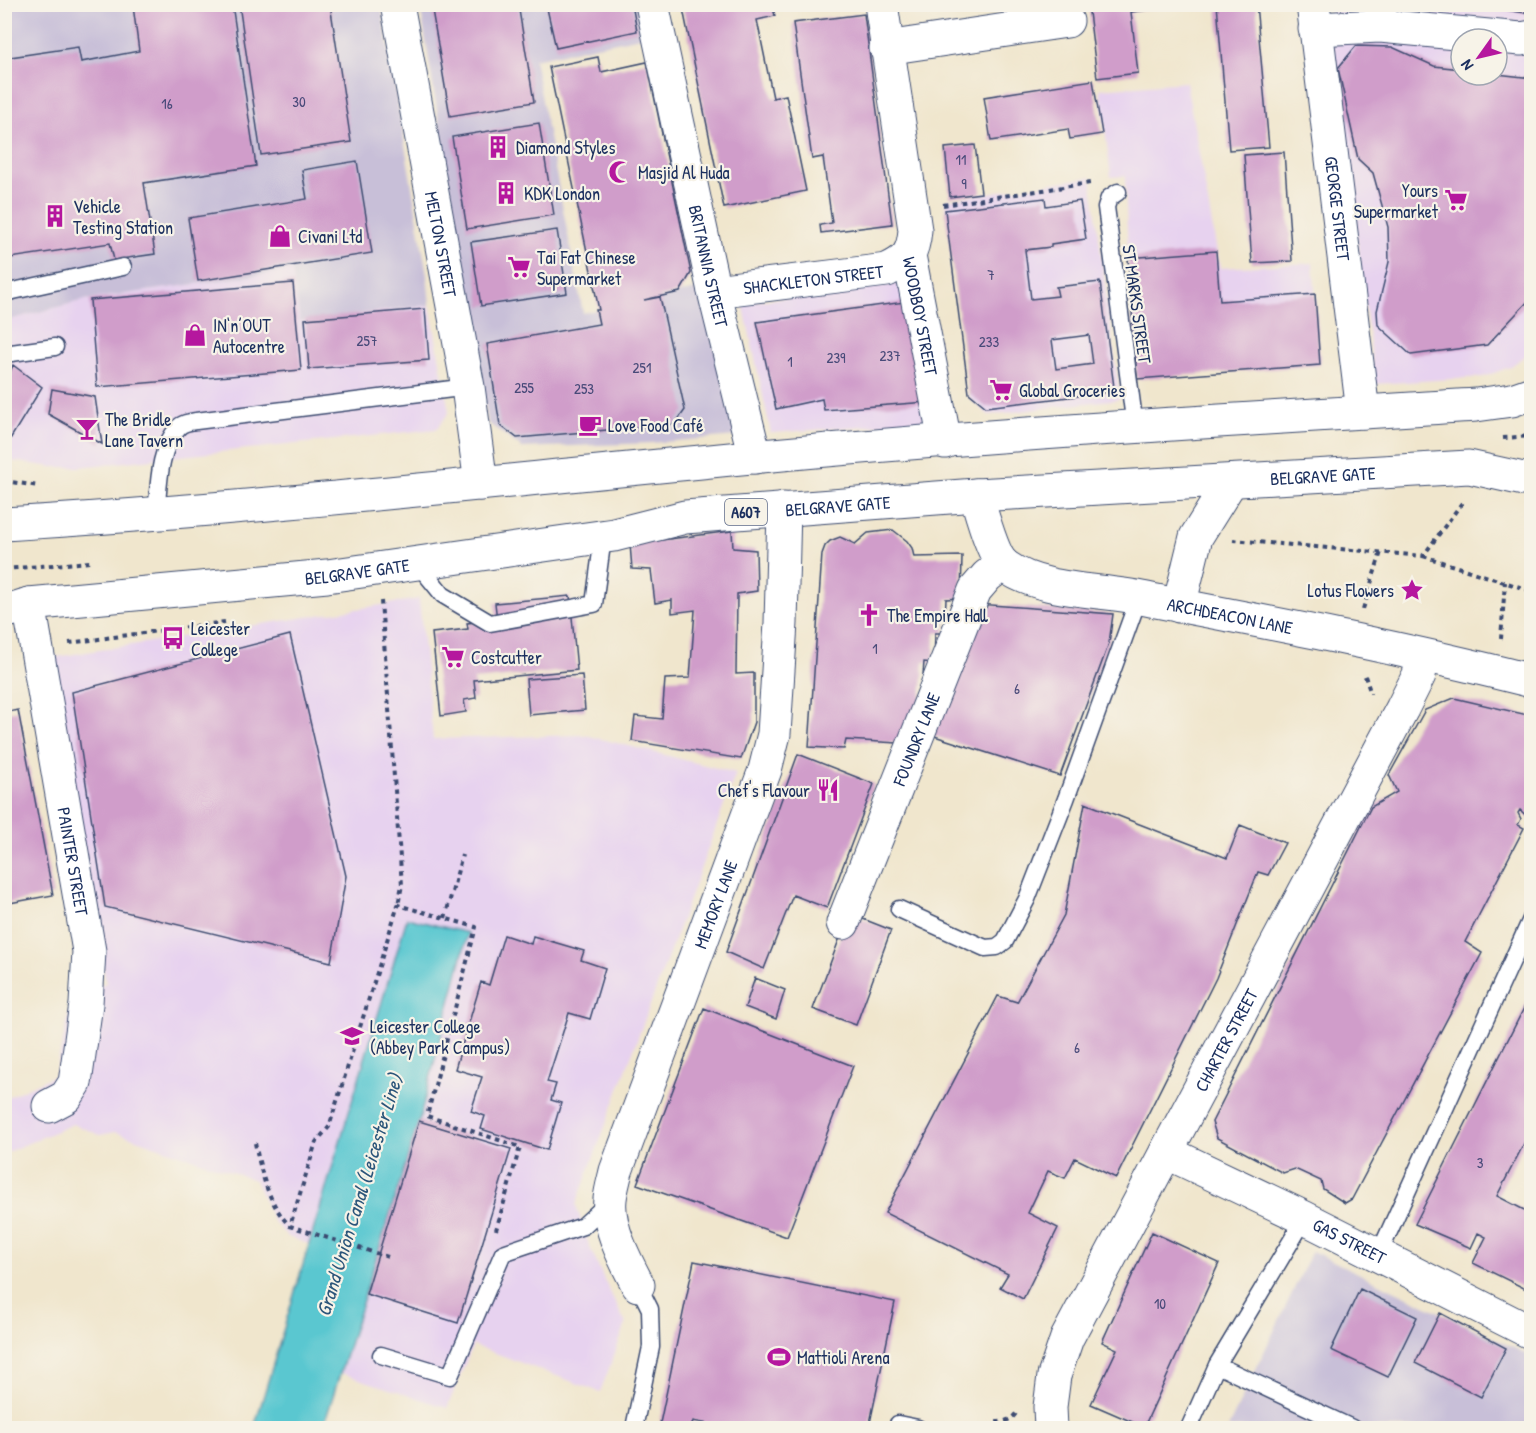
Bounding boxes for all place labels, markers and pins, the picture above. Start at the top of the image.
building icon: Diamond Styles [485,134,511,160]
place label: Diamond Styles [516,135,615,160]
mosque icon: Masjid Al Huda [607,159,633,185]
place label: Masjid Al Huda [638,160,730,185]
place label: Yours Supermarket [1354,178,1439,224]
building icon: KDK London [493,180,519,206]
place label: KDK London [524,181,600,206]
supermarket icon: Yours Supermarket [1443,187,1469,213]
place label: Vehicle Testing Station [73,194,173,240]
building icon: Vehicle Testing Station [42,203,68,229]
shop icon: Civani Ltd [267,223,293,249]
place label: Civani Ltd [298,224,362,249]
place label: Tai Fat Chinese Supermarket [537,245,636,291]
supermarket icon: Tai Fat Chinese Supermarket [506,254,532,280]
place label: IN‘n’OUT Autocentre [213,313,285,359]
shop icon: IN‘n’OUT Autocentre [182,322,208,348]
supermarket icon: Global Groceries [988,377,1014,403]
place label: Global Groceries [1019,378,1125,403]
place label: The Bridle Lane Tavern [105,407,183,453]
cafe icon: Love Food Café [577,412,603,438]
place label: Love Food Café [608,413,703,438]
bar icon: The Bridle Lane Tavern [74,416,100,442]
place icon: Lotus Flowers [1399,577,1425,603]
place label: Lotus Flowers [1307,578,1394,603]
church icon: The Empire Hall [856,602,882,628]
place label: The Empire Hall [887,603,988,628]
place label: Leicester College [191,616,250,662]
bus stop icon: Leicester College [160,625,186,651]
supermarket icon: Costcutter [440,644,466,670]
place label: Costcutter [471,645,542,670]
restaurant icon: Chef's Flavour [815,777,841,803]
place label: Chef's Flavour [718,778,810,803]
place label: Leicester College (Abbey Park Campus) [370,1014,510,1060]
school or university icon: Leicester College (Abbey Park Campus) [339,1023,365,1049]
sports icon: Mattioli Arena [766,1344,792,1370]
place label: Mattioli Arena [797,1345,889,1370]

